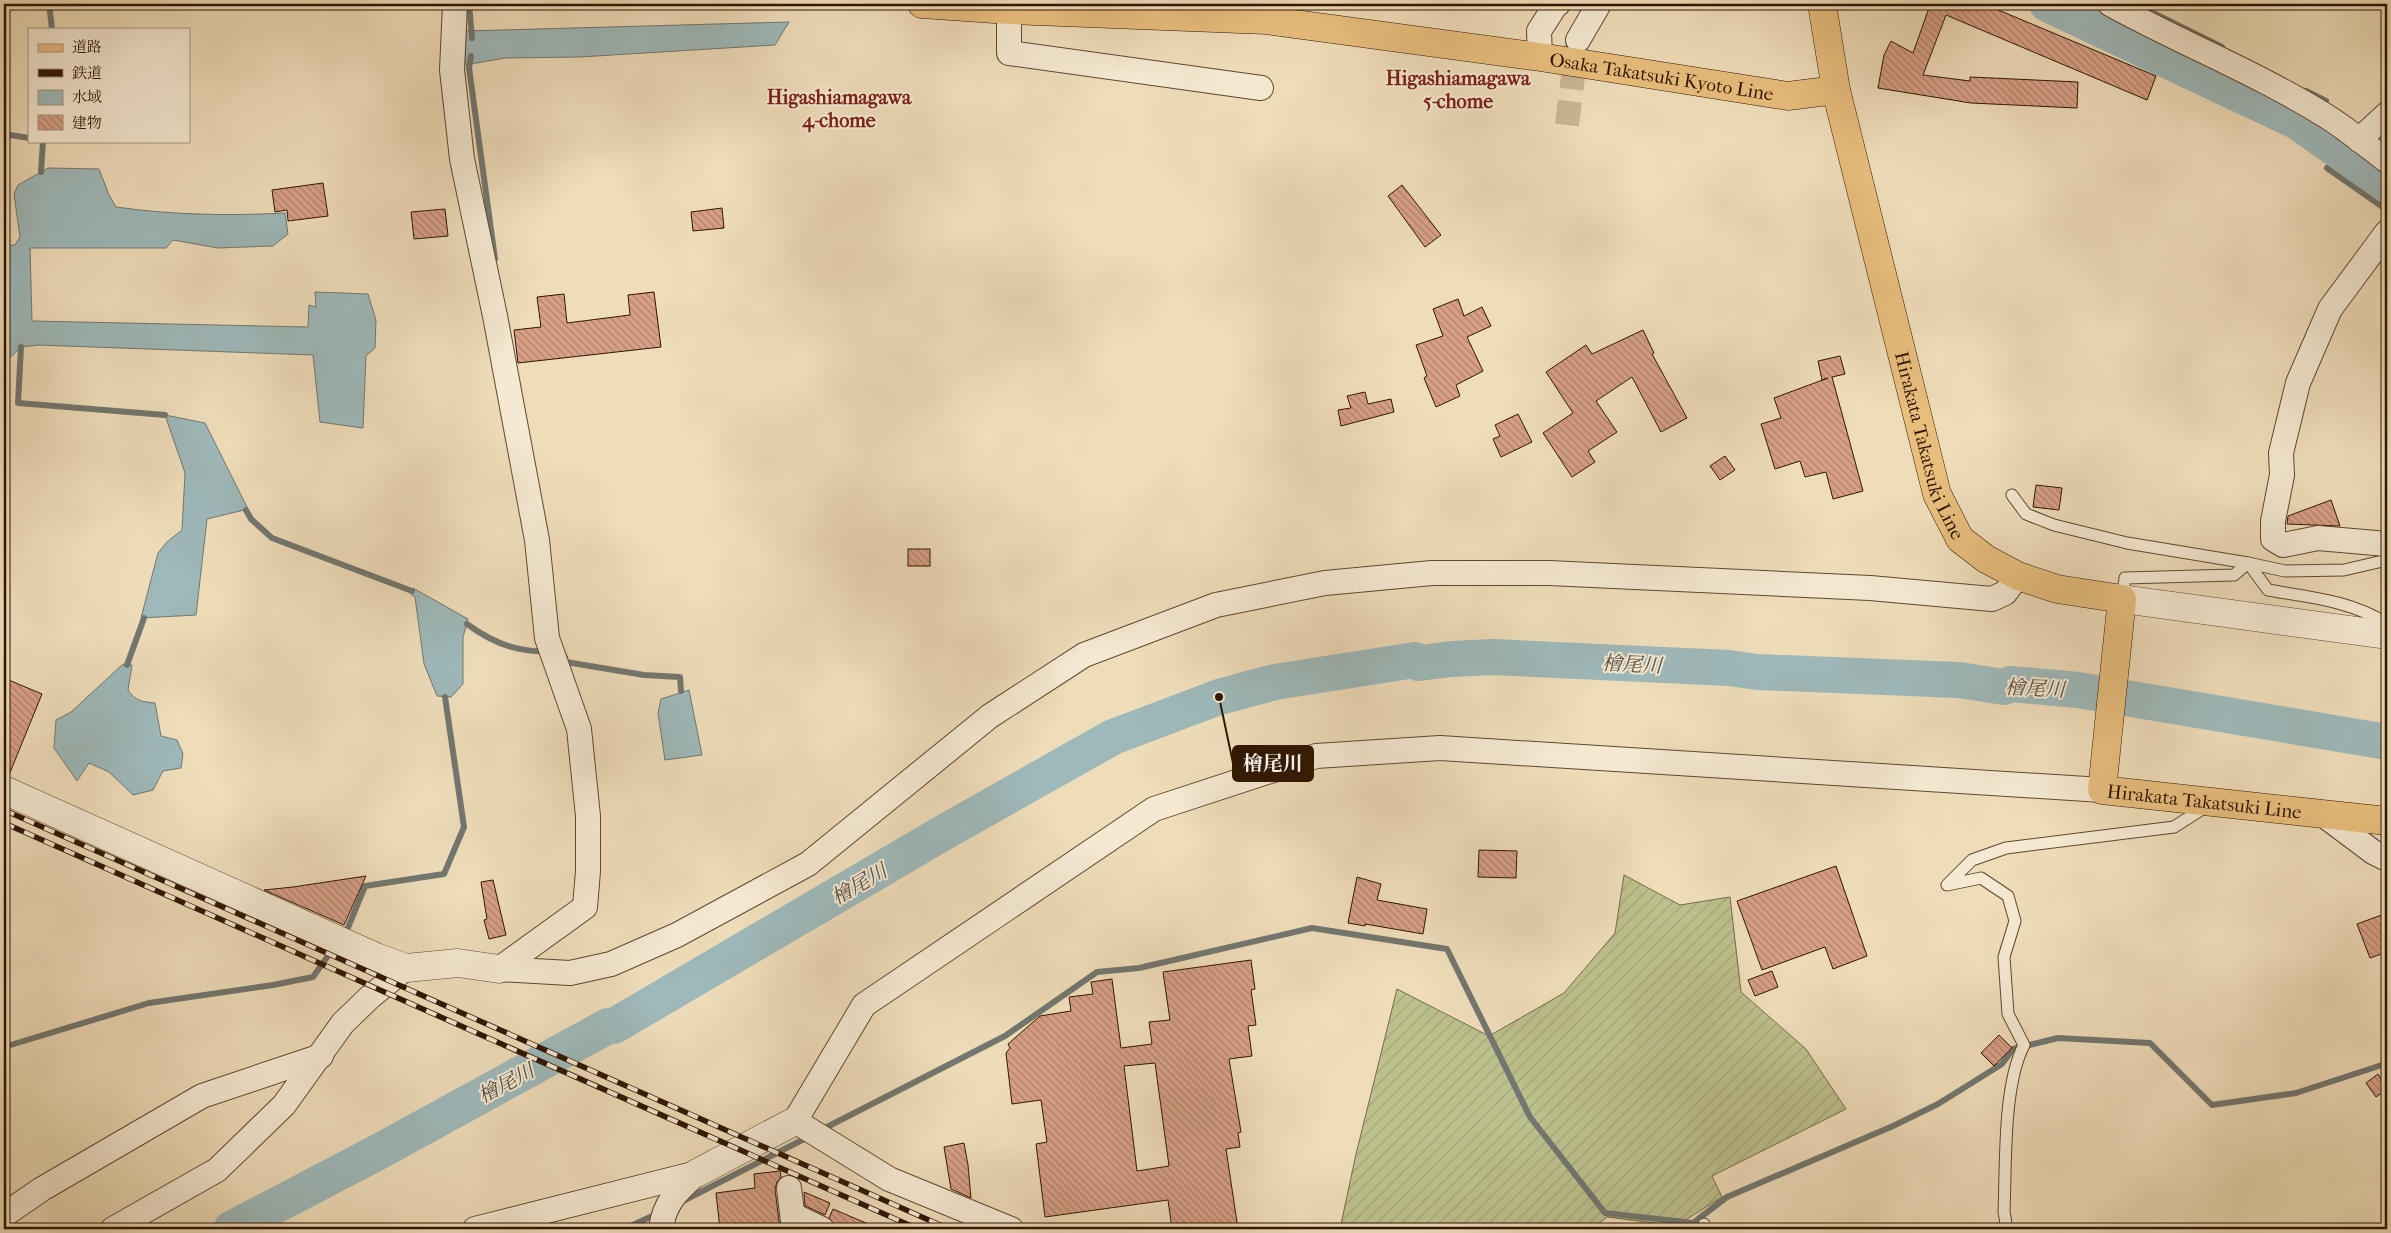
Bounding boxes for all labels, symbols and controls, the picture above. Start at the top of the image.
legend [28,28,190,142]
text: 道路 [72,38,102,56]
street label: Osaka Takatsuki Kyoto Line [1548,49,1775,106]
text: 鉄道 [72,64,102,82]
district label: Higashiamagawa 5-chome [1386,67,1531,113]
district label: Higashiamagawa 4-chome [767,86,912,133]
text: 水域 [72,88,102,106]
text: 建物 [72,114,102,132]
street label: Hirakata Takatsuki Line [1890,349,1968,543]
water label: 檜尾川 [1601,651,1665,678]
water label: 檜尾川 [2004,675,2068,702]
callout: 檜尾川 [1233,746,1313,781]
text: 檜尾川 [1243,752,1303,775]
street label: Hirakata Takatsuki Line [2106,781,2303,824]
water label: 檜尾川 [828,858,893,909]
water label: 檜尾川 [474,1058,540,1108]

